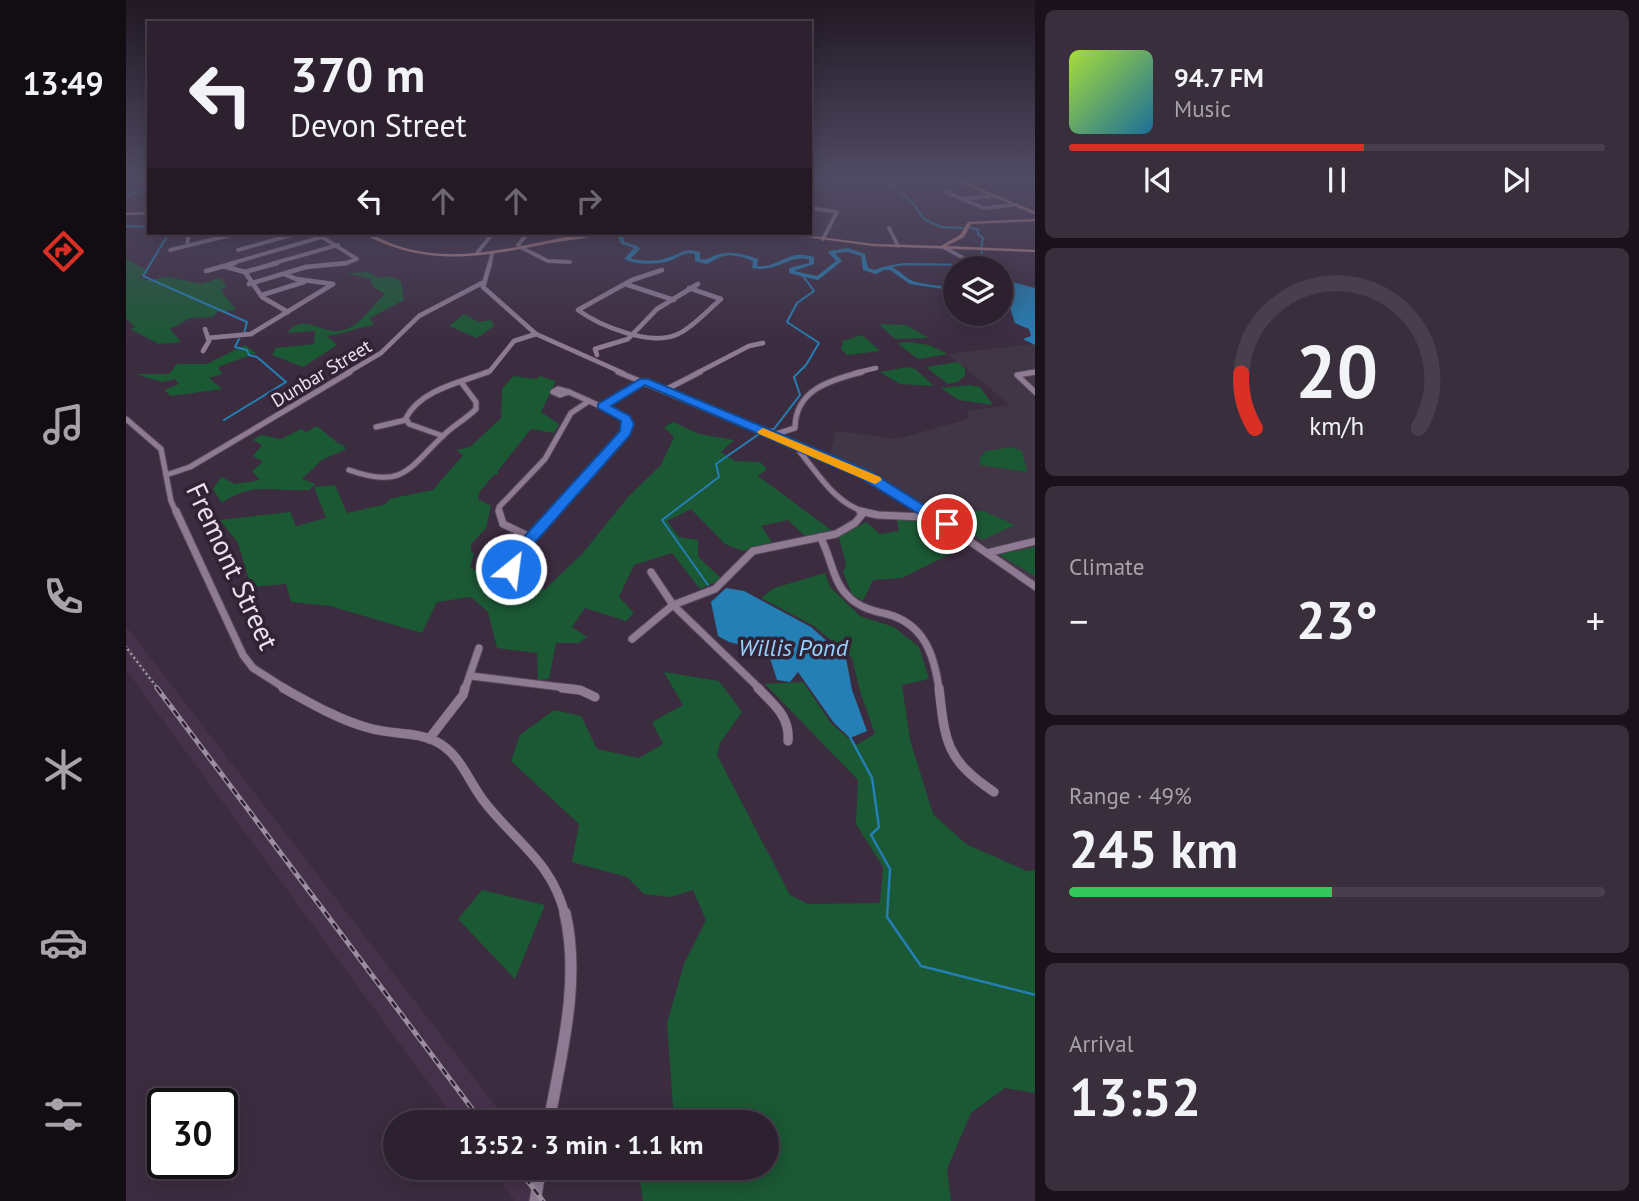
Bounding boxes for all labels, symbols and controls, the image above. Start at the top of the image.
text: 370 m [290,42,425,106]
icon: left [175,49,266,140]
text: 94.7 FM [1174,61,1264,94]
text: 13:49 [22,62,104,104]
text: Music [1174,94,1231,123]
text: Devon Street [290,104,466,146]
icon: previous [1139,161,1177,199]
icon: pause [1318,161,1356,199]
icon: next [1497,161,1535,199]
icon: left [351,182,389,220]
icon: ahead [424,182,462,220]
icon: ahead [497,182,535,220]
icon: right [570,182,608,220]
icon: directions [39,227,88,276]
map controls [943,256,1013,326]
button: layers [943,256,1013,326]
text: 20 [1296,325,1378,419]
street label: Dunbar Street [266,333,376,412]
icon: music [39,400,88,449]
text: km/h [1310,410,1364,442]
street label: Fremont Street [178,477,288,656]
pin [917,494,977,554]
icon: arrive [928,505,966,543]
position arrow [474,532,548,606]
text: Climate [1069,552,1144,581]
icon: phone [39,572,88,621]
text: 23° [1296,586,1378,653]
text: − [1069,596,1088,645]
text: + [1586,596,1605,645]
water label: Willis Pond [738,632,849,663]
icon: climate [39,745,88,794]
text: Range · 49% [1069,781,1192,810]
text: 245 km [1069,815,1238,882]
icon: car [39,918,88,967]
text: Arrival [1069,1029,1133,1058]
text: 13:52 [1069,1063,1201,1130]
speed limit sign: 30 [147,1088,238,1179]
icon: filters [39,1090,88,1139]
text: 13:52 · 3 min · 1.1 km [459,1128,704,1161]

